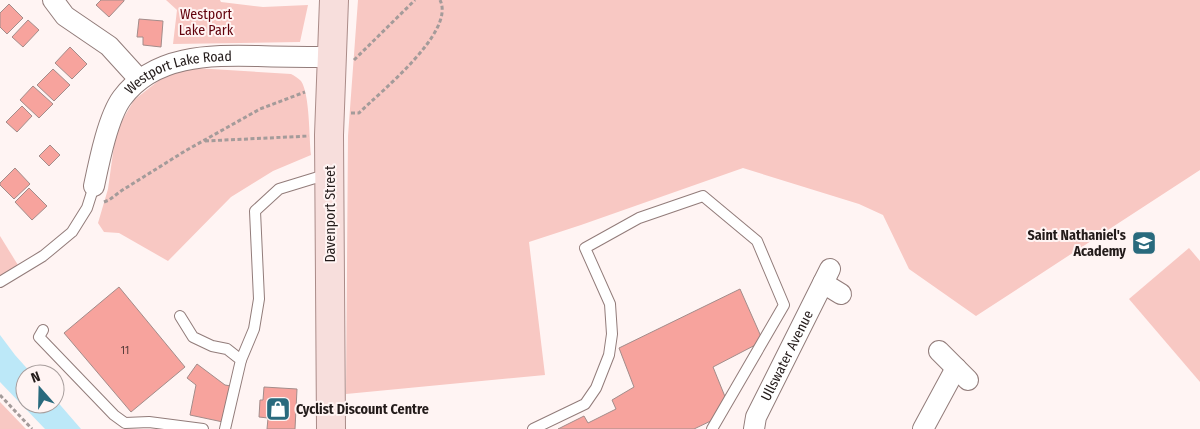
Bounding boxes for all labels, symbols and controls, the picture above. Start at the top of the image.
park label: Westport Lake Park [179,6,234,39]
street label: Westport Lake Road [121,48,232,98]
street label: Davenport Street [322,165,339,263]
place label: Saint Nathaniel's Academy [1028,227,1126,260]
school or university icon: Saint Nathaniel's Academy [1131,230,1157,256]
street label: Ullswater Avenue [757,308,817,404]
house number: 11 [121,344,129,357]
north arrow [15,364,65,414]
text: N [29,368,43,387]
shop icon: Cyclist Discount Centre [265,396,291,422]
place label: Cyclist Discount Centre [296,401,429,418]

